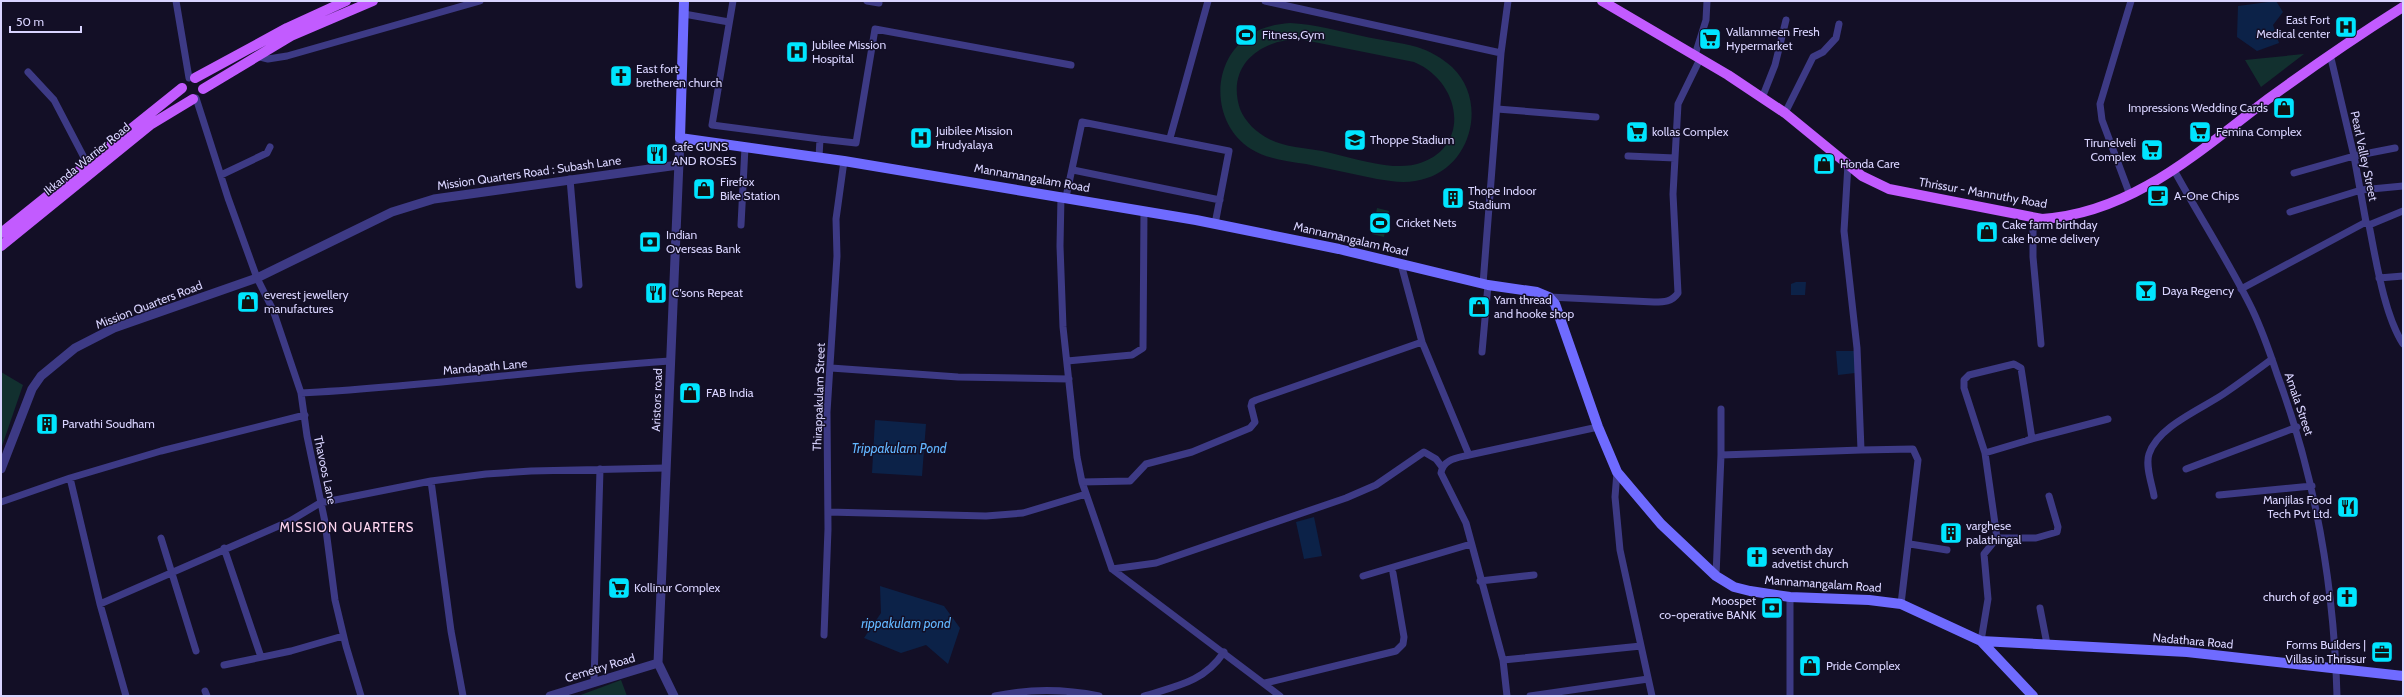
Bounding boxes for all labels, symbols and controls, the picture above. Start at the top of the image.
scale bar [10,8,81,34]
place label: East Fort Medical center [2256,12,2330,41]
text: 50 m [16,14,44,29]
hospital icon: East Fort Medical center [2333,14,2359,40]
sports icon: Fitness,Gym [1233,22,1259,48]
place label: Vallammeen Fresh Hypermarket [1726,24,1820,53]
supermarket icon: Vallammeen Fresh Hypermarket [1697,26,1723,52]
place label: Fitness,Gym [1262,27,1325,42]
place label: Jubilee Mission Hospital [811,37,886,66]
hospital icon: Jubilee Mission Hospital [784,39,810,65]
place label: East fort bretheren church [636,61,722,90]
church icon: East fort bretheren church [608,63,634,89]
shop icon: Impressions Wedding Cards [2271,95,2297,121]
place label: Impressions Wedding Cards [2128,100,2268,115]
street label: Pearl Valley Street [2348,109,2381,202]
street label: Ikkanda Warrier Road [41,119,133,198]
supermarket icon: kollas Complex [1624,119,1650,145]
supermarket icon: Femina Complex [2187,119,2213,145]
place label: Juibilee Mission Hrudyalaya [935,123,1013,152]
place label: kollas Complex [1652,124,1729,139]
place label: Femina Complex [2216,124,2302,139]
hospital icon: Juibilee Mission Hrudyalaya [908,125,934,151]
school or university icon: Thoppe Stadium [1342,127,1368,153]
place label: Thoppe Stadium [1370,132,1454,147]
place label: Tirunelveli Complex [2084,135,2136,164]
supermarket icon: Tirunelveli Complex [2139,137,2165,163]
place label: cafe GUNS AND ROSES [672,139,736,168]
restaurant icon: cafe GUNS AND ROSES [644,141,670,167]
shop icon: Honda Care [1811,151,1837,177]
street label: Mission Quarters Road : Subash Lane [436,152,622,193]
place label: Honda Care [1840,156,1900,171]
street label: Mannamangalam Road [973,160,1091,195]
place label: Firefox Bike Station [720,174,780,203]
street label: Thrissur - Mannuthy Road [1918,174,2048,211]
shop icon: Firefox Bike Station [691,176,717,202]
place label: Thope Indoor Stadium [1468,183,1536,212]
cafe icon: A-One Chips [2145,183,2171,209]
building icon: Thope Indoor Stadium [1440,185,1466,211]
place label: A-One Chips [2174,188,2239,203]
sports icon: Cricket Nets [1367,210,1393,236]
place label: Cricket Nets [1396,215,1457,230]
place label: Cake farm birthday cake home delivery [2002,217,2100,246]
street label: Mannamangalam Road [1292,218,1410,259]
shop icon: Cake farm birthday cake home delivery [1974,219,2000,245]
place label: Indian Overseas Bank [666,227,741,256]
bank icon: Indian Overseas Bank [637,229,663,255]
street label: Mission Quarters Road [93,277,204,332]
bar icon: Daya Regency [2133,278,2159,304]
restaurant icon: C'sons Repeat [643,280,669,306]
place label: Daya Regency [2162,283,2234,298]
place label: C'sons Repeat [672,285,743,300]
place label: everest jewellery manufactures [264,287,349,316]
shop icon: everest jewellery manufactures [235,289,261,315]
place label: Yarn thread and hooke shop [1493,292,1575,321]
shop icon: Yarn thread and hooke shop [1466,294,1492,320]
street label: Thirappakulam Street [809,343,828,451]
street label: Mandapath Lane [442,355,528,378]
street label: Aristors road [648,368,665,432]
street label: Amala Street [2282,370,2317,437]
shop icon: FAB India [677,380,703,406]
place label: FAB India [706,385,754,400]
building icon: Parvathi Soudham [34,411,60,437]
place label: Parvathi Soudham [62,416,155,431]
street label: Thavoos Lane [311,434,340,506]
water label: Trippakulam Pond [851,440,947,456]
place label: Manjilas Food Tech Pvt Ltd. [2263,492,2332,521]
restaurant icon: Manjilas Food Tech Pvt Ltd. [2335,494,2361,520]
place label: varghese palathingal [1966,518,2021,547]
district label: MISSION QUARTERS [280,519,414,535]
building icon: varghese palathingal [1938,520,1964,546]
place label: seventh day advetist church [1772,542,1849,571]
church icon: seventh day advetist church [1744,544,1770,570]
street label: Mannamangalam Road [1764,572,1882,595]
supermarket icon: Kollinur Complex [606,575,632,601]
place label: Kollinur Complex [634,580,721,595]
church icon: church of god [2334,584,2360,610]
place label: church of god [2263,589,2332,604]
place label: Moospet co-operative BANK [1659,593,1756,622]
bank icon: Moospet co-operative BANK [1759,595,1785,621]
water label: rippakulam pond [861,615,951,631]
street label: Nadathara Road [2152,630,2234,651]
place label: Forms Builders | Villas in Thrissur [2285,637,2366,666]
office icon: Forms Builders | Villas in Thrissur [2369,639,2395,665]
street label: Cemetry Road [563,650,637,685]
shop icon: Pride Complex [1797,653,1823,679]
place label: Pride Complex [1826,658,1900,673]

